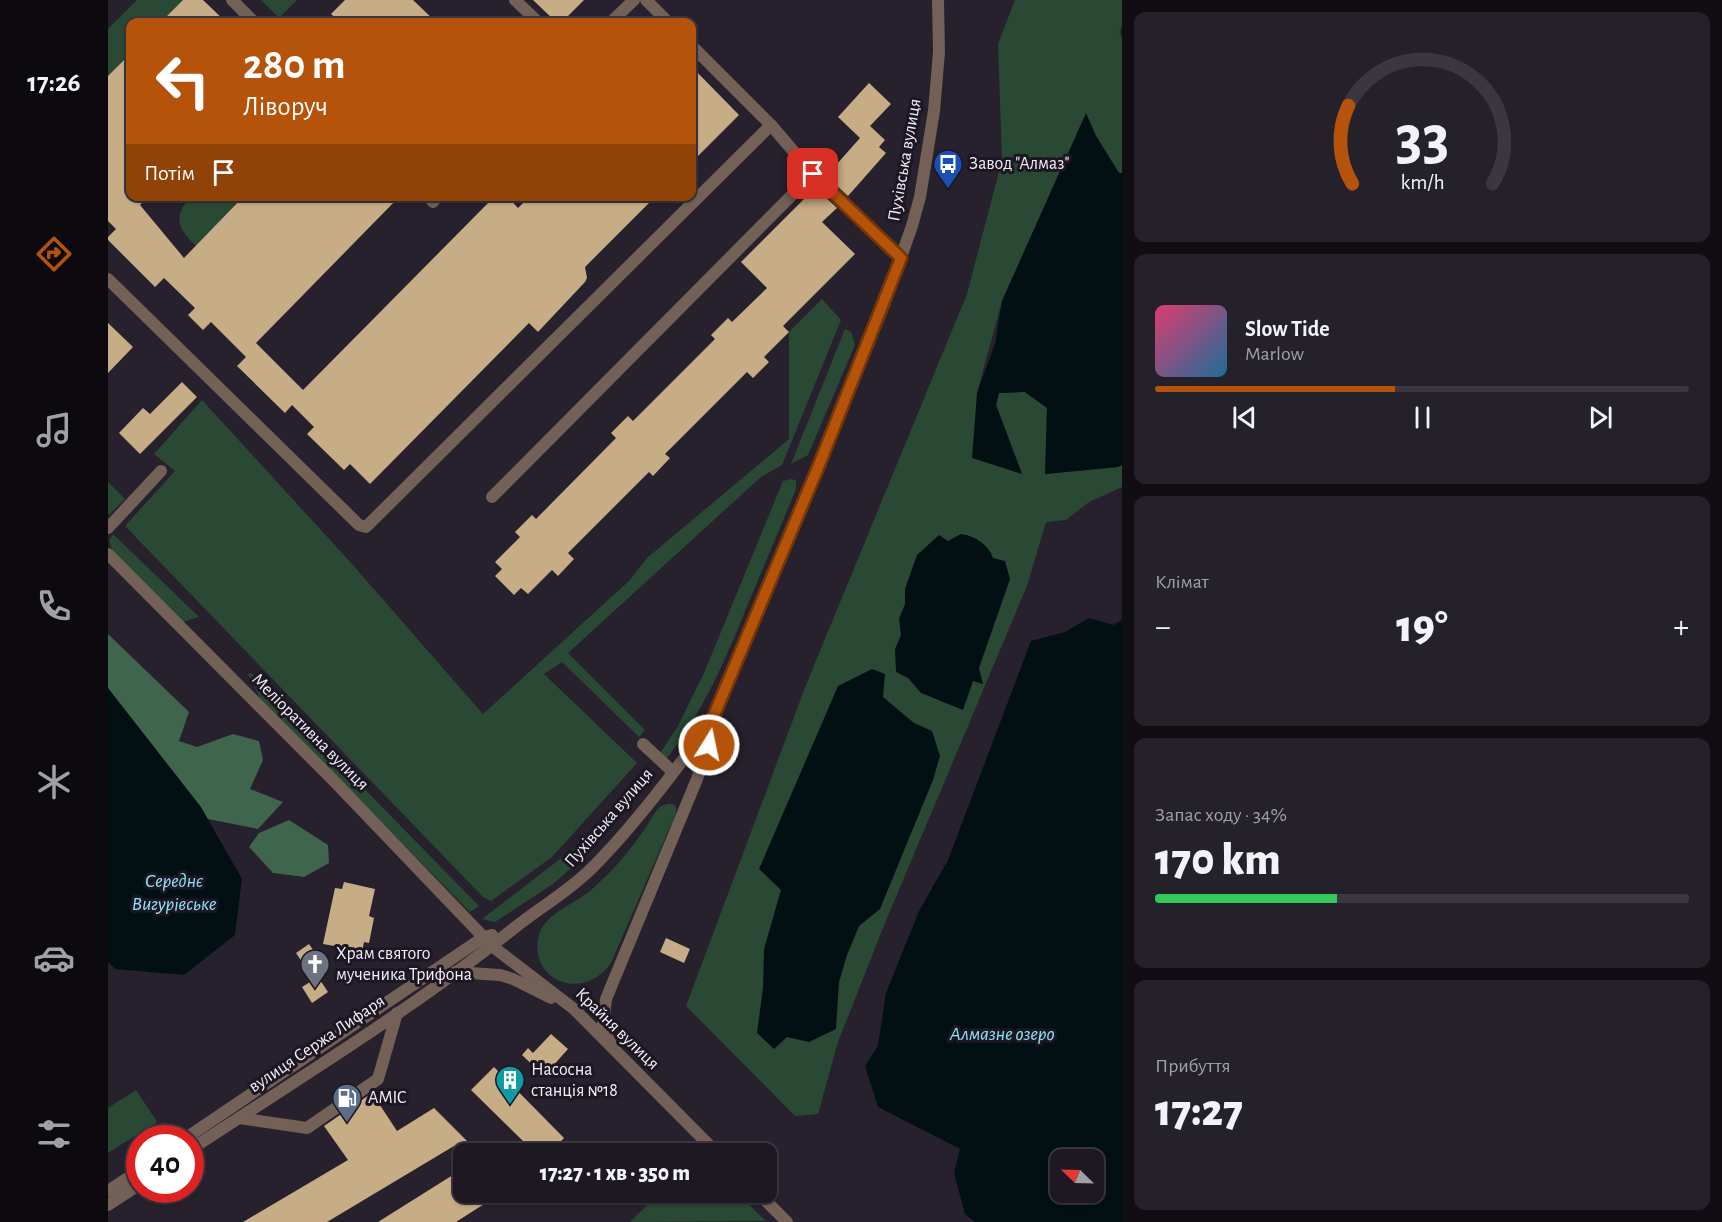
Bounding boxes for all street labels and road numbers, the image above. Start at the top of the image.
street label: Пухівська вулиця [885,97,925,223]
street label: Меліоративна вулиця [248,670,372,794]
street label: Пухівська вулиця [561,765,657,871]
street label: Крайня вулиця [572,985,662,1073]
street label: вулиця Сержа Лифаря [246,992,388,1096]

